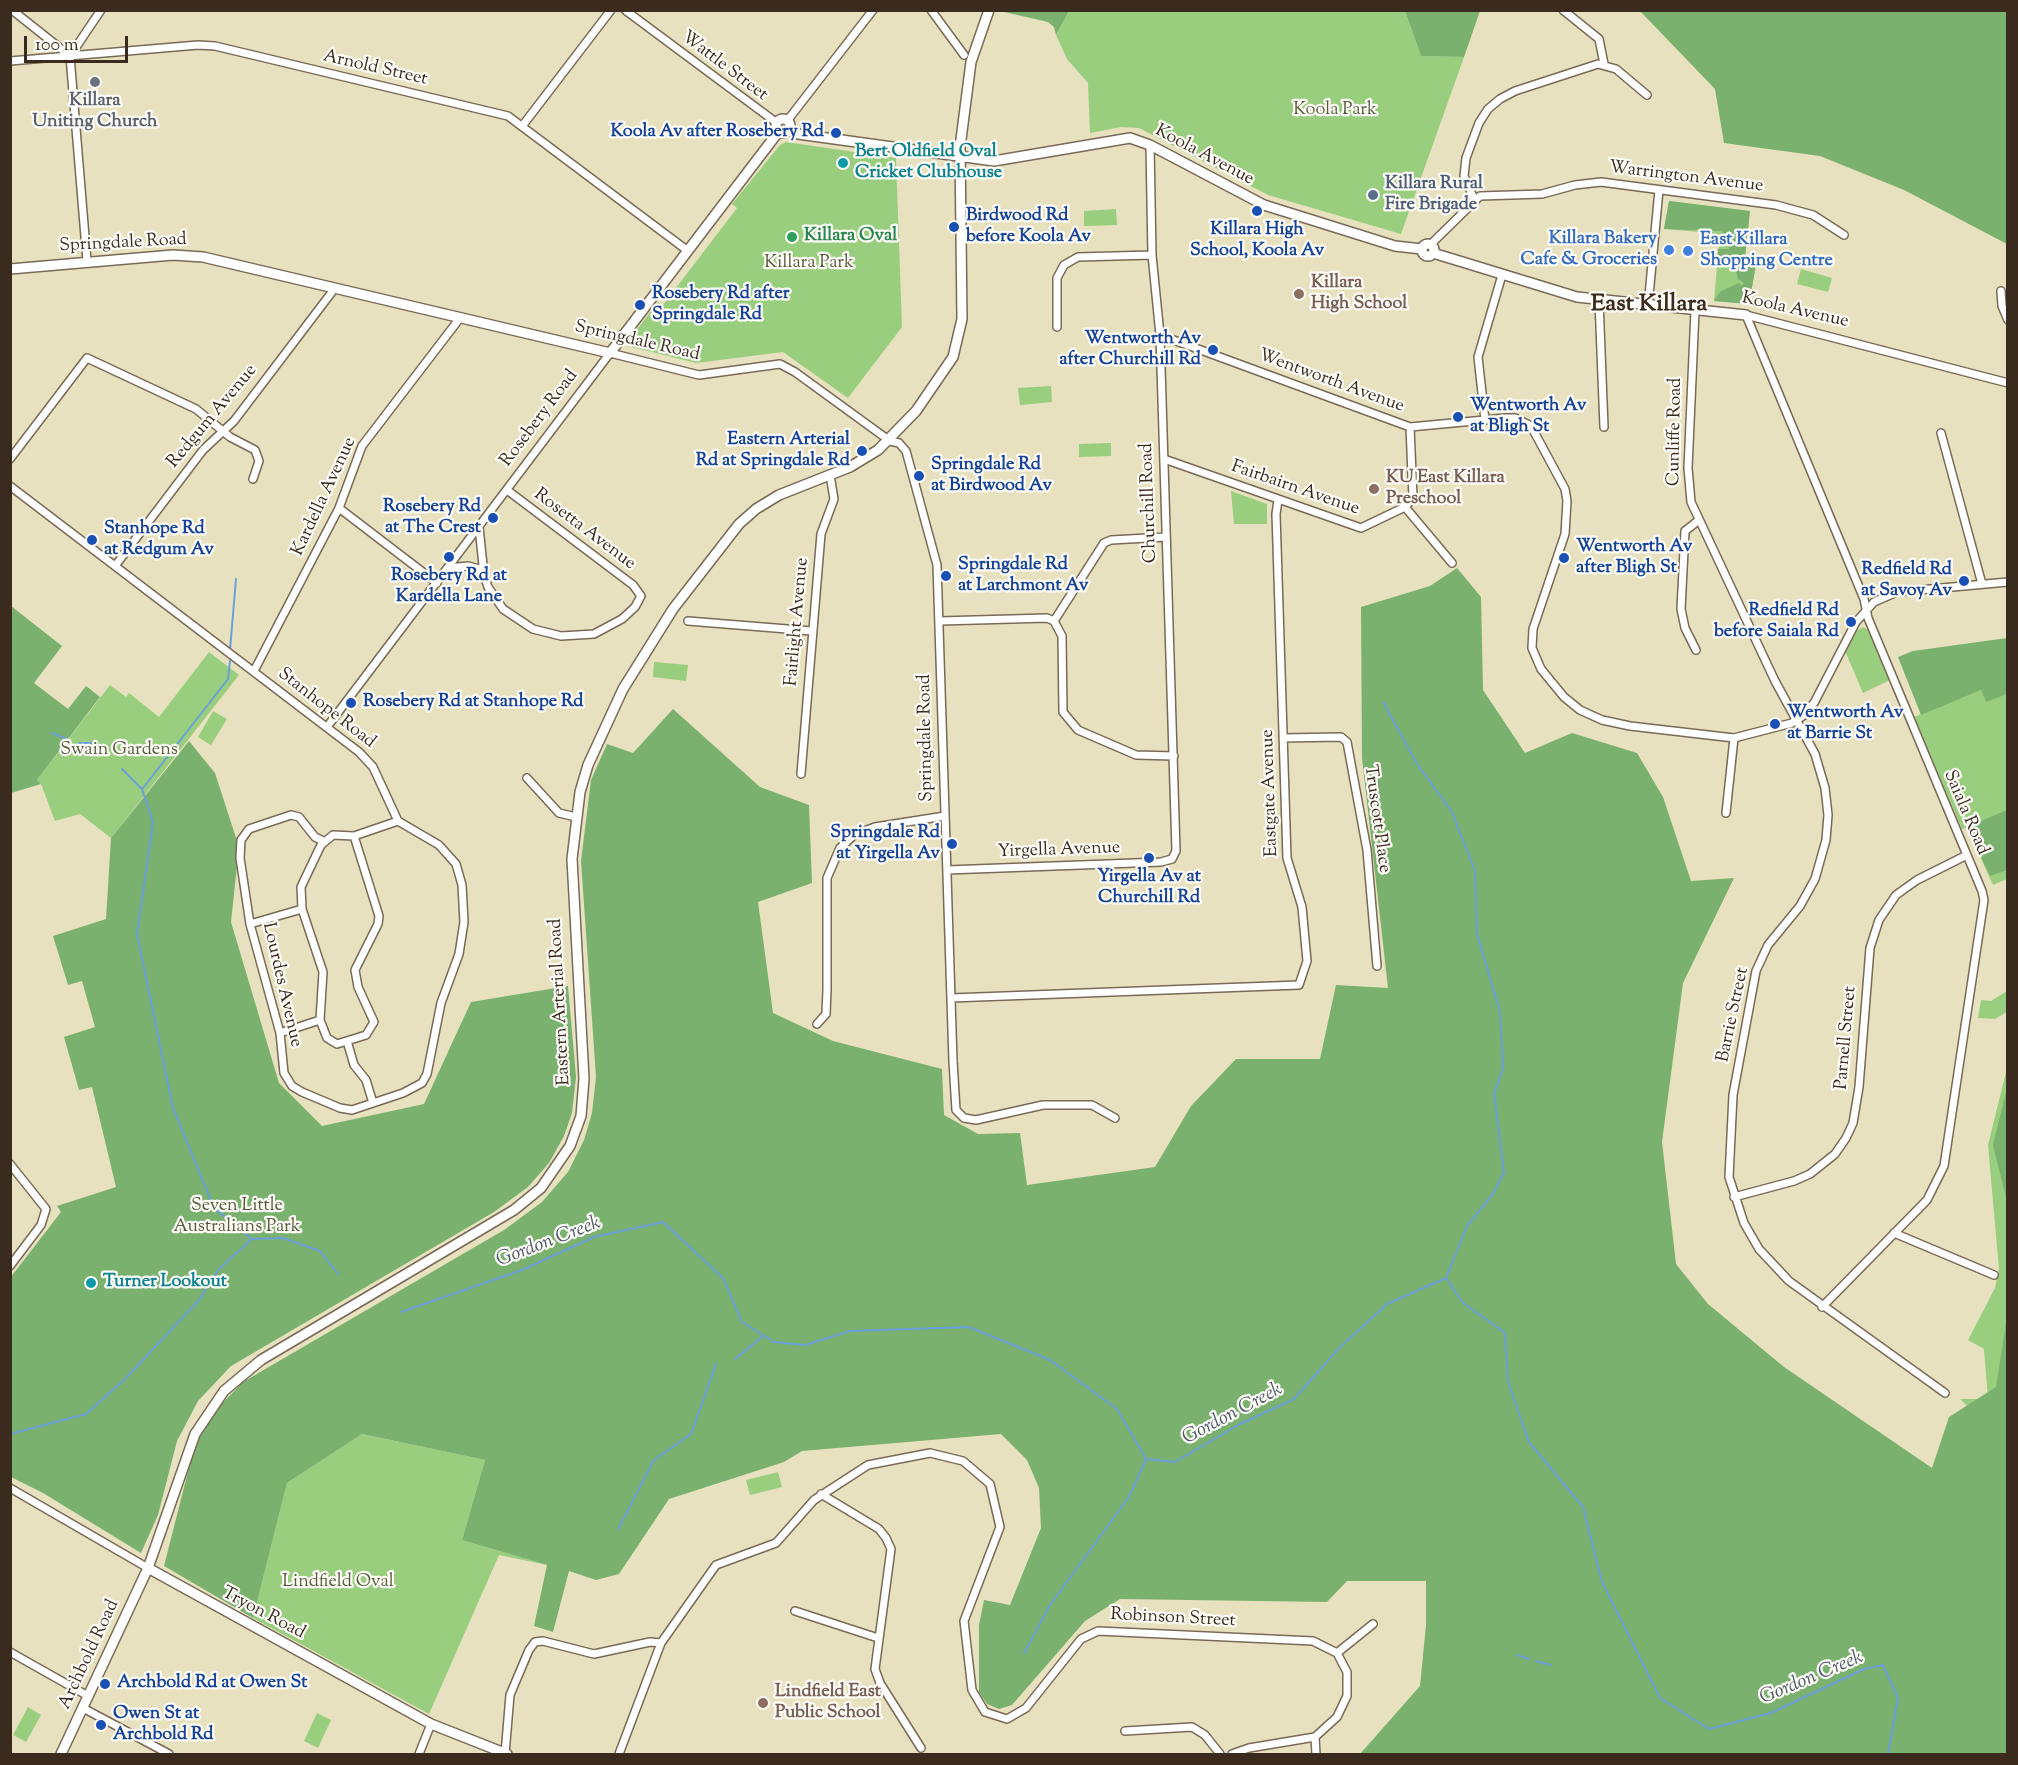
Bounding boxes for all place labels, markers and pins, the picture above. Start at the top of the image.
marker: Killara Uniting Church [88,75,102,89]
place label: Killara Uniting Church [32,91,158,134]
place label: Koola Av after Rosebery Rd [611,122,824,144]
marker: Koola Av after Rosebery Rd [829,126,843,140]
place label: Bert Oldfield Oval Cricket Clubhouse [855,142,1002,184]
marker: Bert Oldfield Oval Cricket Clubhouse [836,156,850,170]
place label: Killara Rural Fire Brigade [1385,174,1483,216]
marker: Killara Rural Fire Brigade [1366,188,1380,202]
marker: Killara High School, Koola Av [1250,204,1264,218]
place label: Birdwood Rd before Koola Av [966,206,1091,248]
marker: Birdwood Rd before Koola Av [947,220,961,234]
place label: Killara High School, Koola Av [1190,220,1324,262]
place label: Killara Oval [804,226,897,248]
place label: Killara Bakery Cafe & Groceries [1520,229,1657,272]
marker: Killara Oval [785,230,799,244]
place label: East Killara Shopping Centre [1700,230,1833,272]
marker: Killara Bakery Cafe & Groceries [1662,243,1676,257]
marker: East Killara Shopping Centre [1681,244,1695,258]
place label: Killara High School [1311,273,1407,316]
place label: Rosebery Rd after Springdale Rd [652,284,790,326]
marker: Killara High School [1292,287,1306,301]
marker: Rosebery Rd after Springdale Rd [633,298,647,312]
place label: Wentworth Av after Churchill Rd [1059,329,1201,372]
marker: Wentworth Av after Churchill Rd [1206,343,1220,357]
place label: Wentworth Av at Bligh St [1470,396,1586,438]
marker: Wentworth Av at Bligh St [1451,410,1465,424]
place label: Eastern Arterial Rd at Springdale Rd [696,430,850,472]
marker: Eastern Arterial Rd at Springdale Rd [855,444,869,458]
place label: Springdale Rd at Birdwood Av [931,455,1052,498]
place label: KU East Killara Preschool [1386,468,1505,510]
marker: Springdale Rd at Birdwood Av [912,469,926,483]
marker: KU East Killara Preschool [1367,482,1381,496]
place label: Rosebery Rd at The Crest [383,497,481,540]
marker: Rosebery Rd at The Crest [486,511,500,525]
place label: Stanhope Rd at Redgum Av [104,519,214,562]
marker: Stanhope Rd at Redgum Av [85,533,99,547]
place label: Wentworth Av after Bligh St [1576,537,1692,580]
marker: Rosebery Rd at Kardella Lane [442,550,456,564]
marker: Wentworth Av after Bligh St [1557,551,1571,565]
place label: Springdale Rd at Larchmont Av [958,555,1088,598]
place label: Redfield Rd at Savoy Av [1861,560,1952,602]
place label: Rosebery Rd at Kardella Lane [391,566,507,608]
marker: Springdale Rd at Larchmont Av [939,569,953,583]
marker: Redfield Rd at Savoy Av [1957,574,1971,588]
place label: Redfield Rd before Saiala Rd [1714,601,1839,644]
marker: Redfield Rd before Saiala Rd [1844,615,1858,629]
place label: Rosebery Rd at Stanhope Rd [363,692,583,714]
marker: Rosebery Rd at Stanhope Rd [344,696,358,710]
place label: Wentworth Av at Barrie St [1787,703,1903,746]
marker: Wentworth Av at Barrie St [1768,717,1782,731]
place label: Springdale Rd at Yirgella Av [830,823,940,866]
marker: Springdale Rd at Yirgella Av [945,837,959,851]
marker: Yirgella Av at Churchill Rd [1142,851,1156,865]
place label: Yirgella Av at Churchill Rd [1097,867,1201,910]
place label: Turner Lookout [103,1272,227,1294]
marker: Turner Lookout [84,1276,98,1290]
place label: Archbold Rd at Owen St [117,1673,307,1695]
marker: Archbold Rd at Owen St [98,1677,112,1691]
place label: Lindfield East Public School [775,1682,881,1724]
marker: Lindfield East Public School [756,1696,770,1710]
place label: Owen St at Archbold Rd [113,1704,213,1746]
marker: Owen St at Archbold Rd [94,1718,108,1732]

